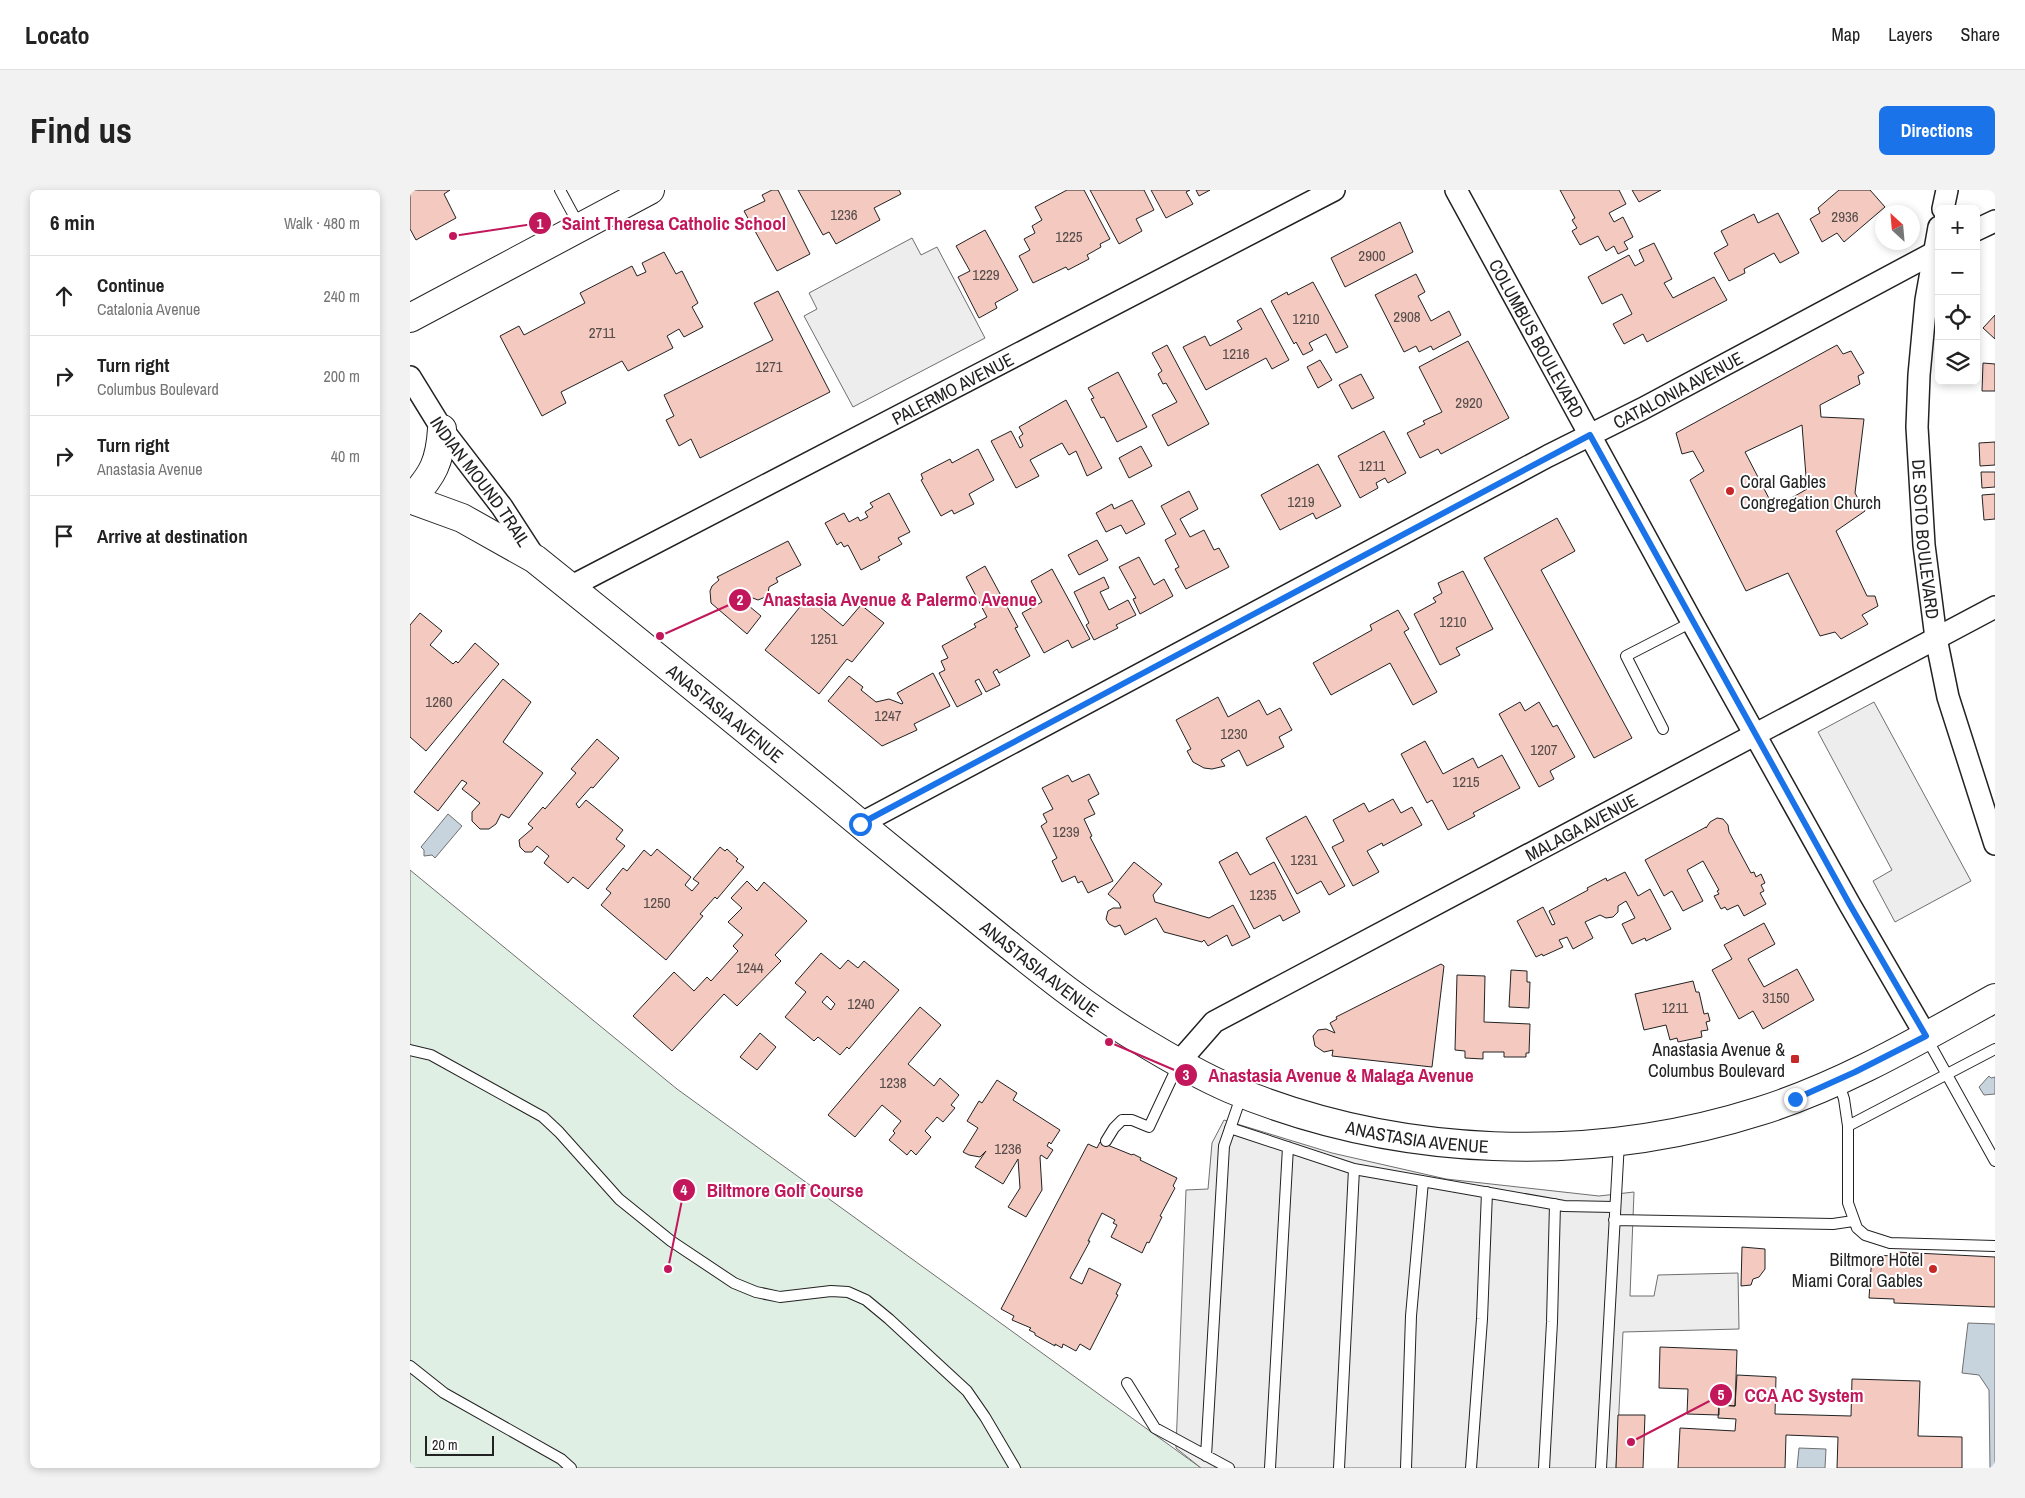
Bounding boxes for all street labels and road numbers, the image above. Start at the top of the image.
street label: COLUMBUS BOULEVARD [1483,254,1591,422]
street label: CATALONIA AVENUE [1609,345,1747,434]
street label: PALERMO AVENUE [887,346,1018,430]
street label: INDIAN MOUND TRAIL [425,411,537,551]
street label: DE SOTO BOULEVARD [1906,459,1946,620]
street label: ANASTASIA AVENUE [661,657,789,768]
street label: MALAGA AVENUE [1521,787,1642,867]
street label: ANASTASIA AVENUE [974,914,1104,1022]
street label: ANASTASIA AVENUE [1342,1114,1489,1158]

